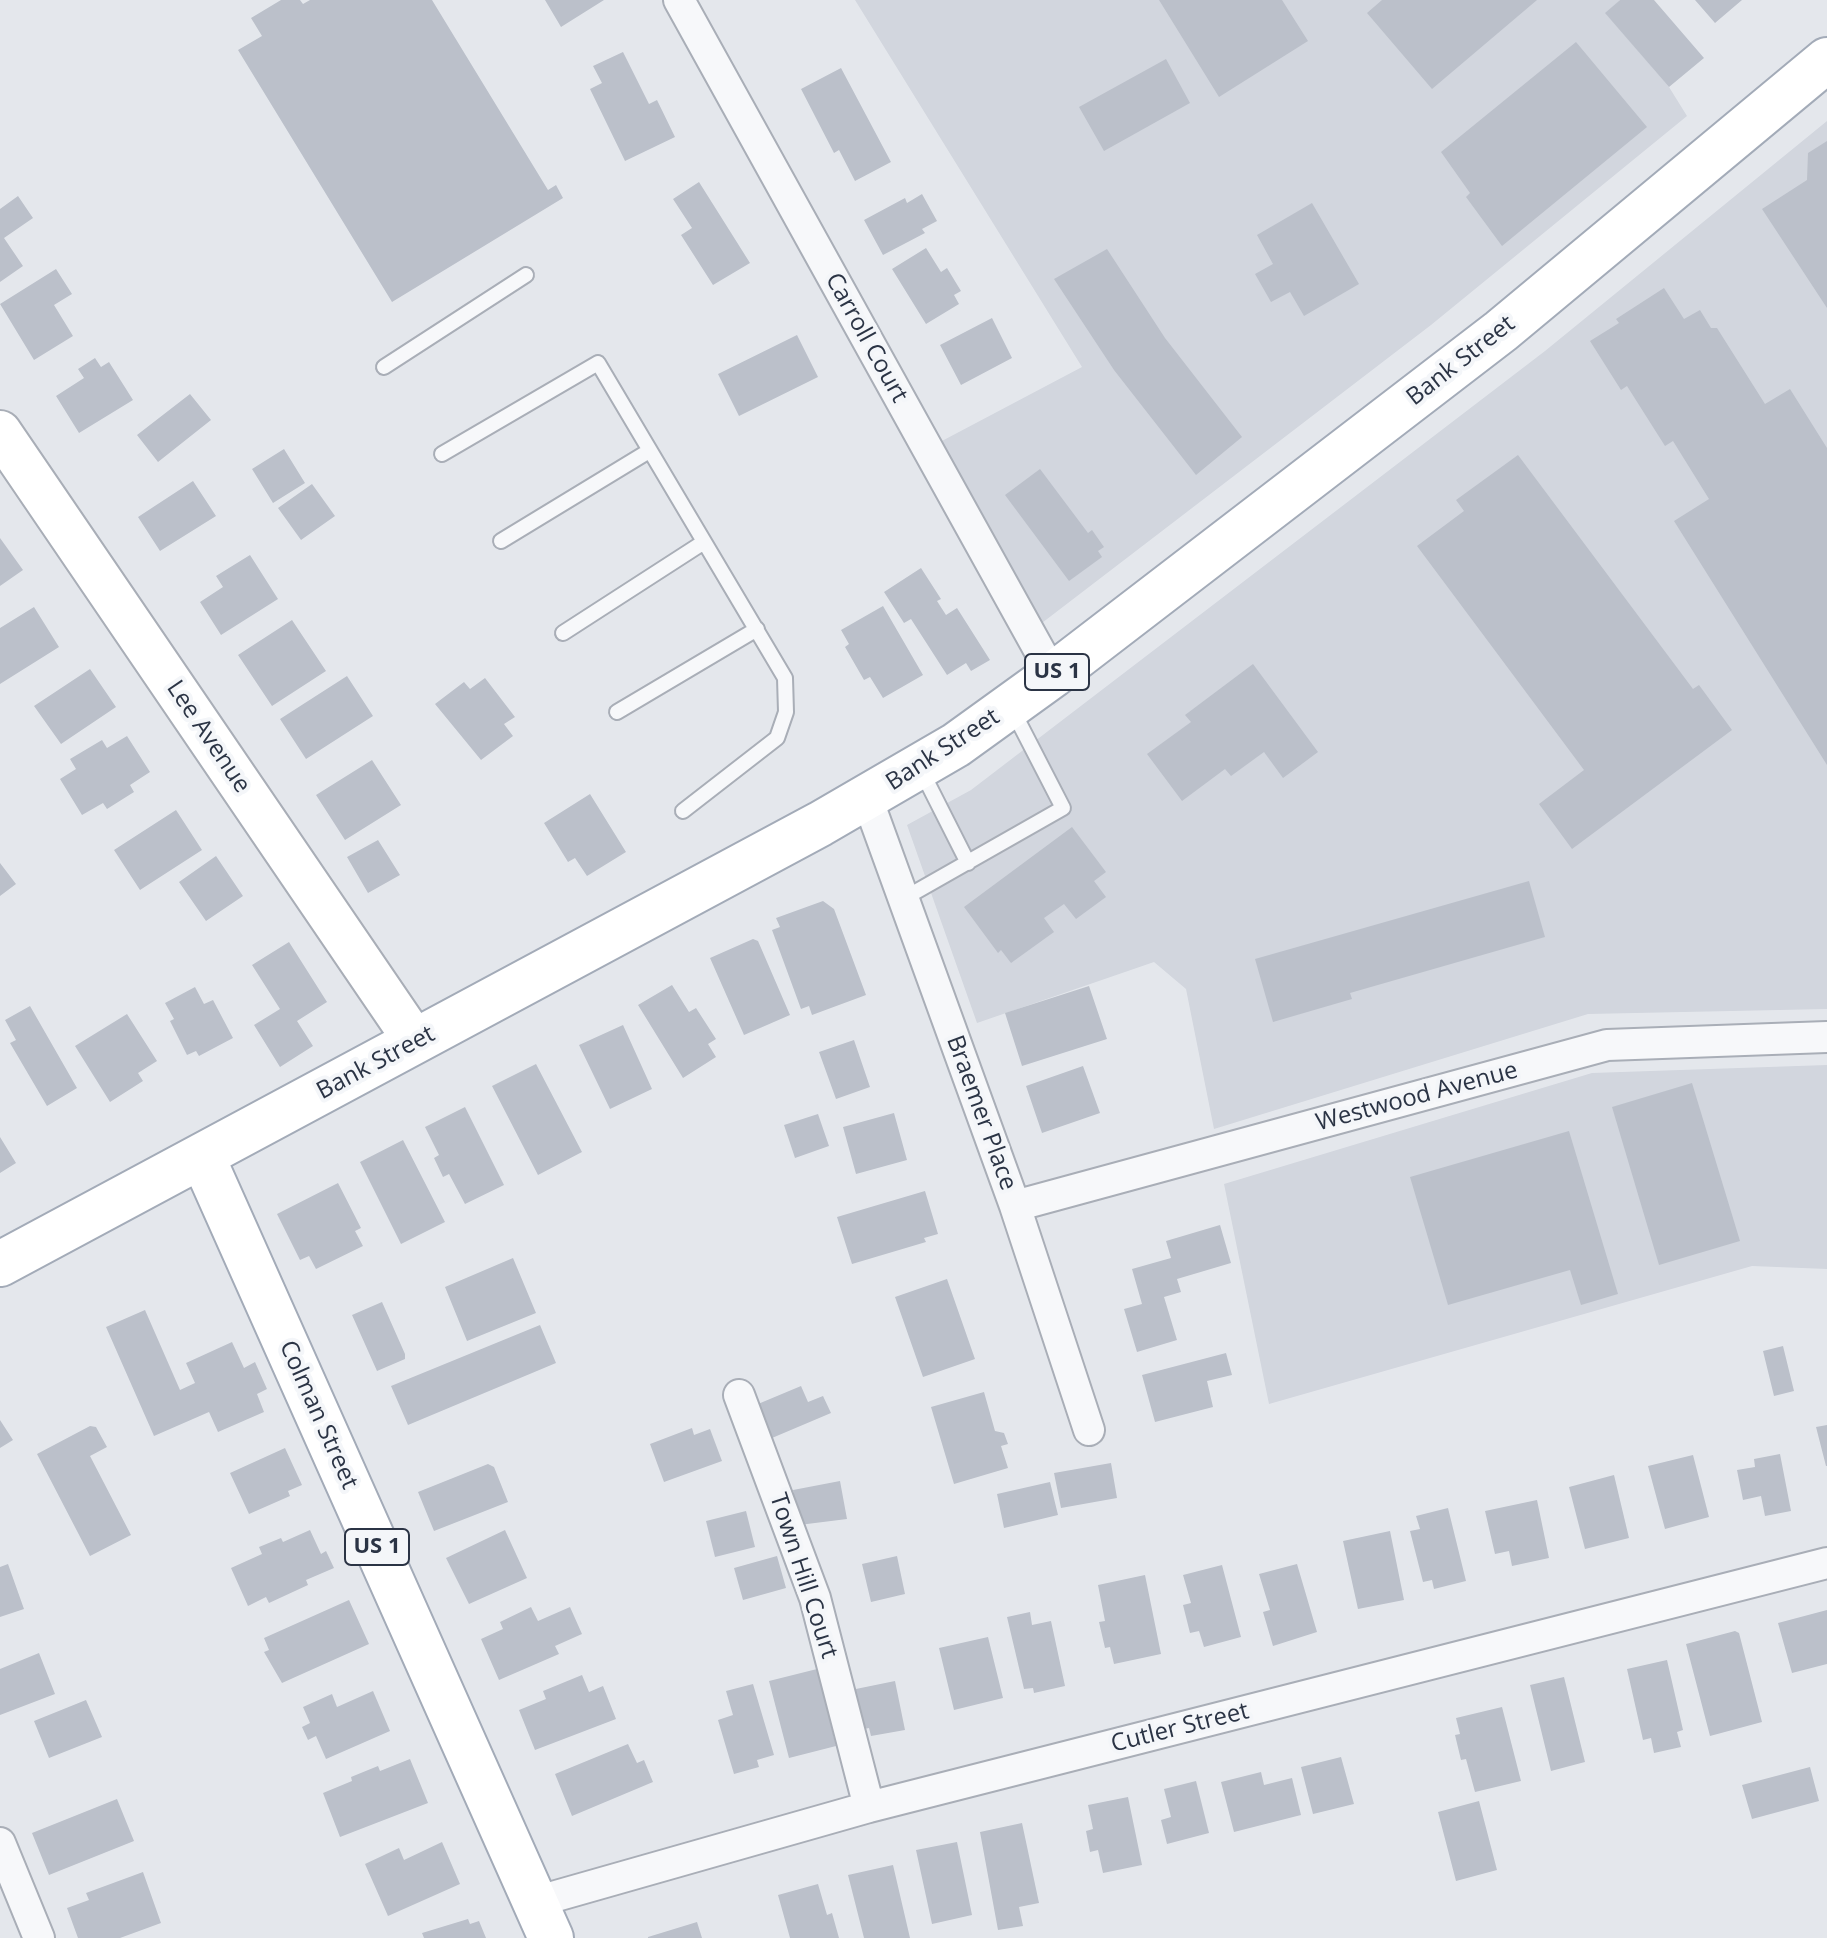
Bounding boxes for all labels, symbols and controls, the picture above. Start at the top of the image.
street label: Carroll Court [819,268,913,408]
street label: Bank Street [1401,310,1521,412]
road number: US 1 [1025,654,1089,690]
street label: Lee Avenue [160,675,256,799]
street label: Bank Street [881,703,1005,797]
street label: Bank Street [312,1020,440,1106]
street label: Braemer Place [940,1032,1022,1194]
street label: Westwood Avenue [1313,1056,1521,1138]
street label: Colman Street [272,1336,364,1494]
street label: Town Hill Court [763,1490,843,1662]
road number: US 1 [345,1529,409,1565]
street label: Cutler Street [1108,1697,1252,1759]

